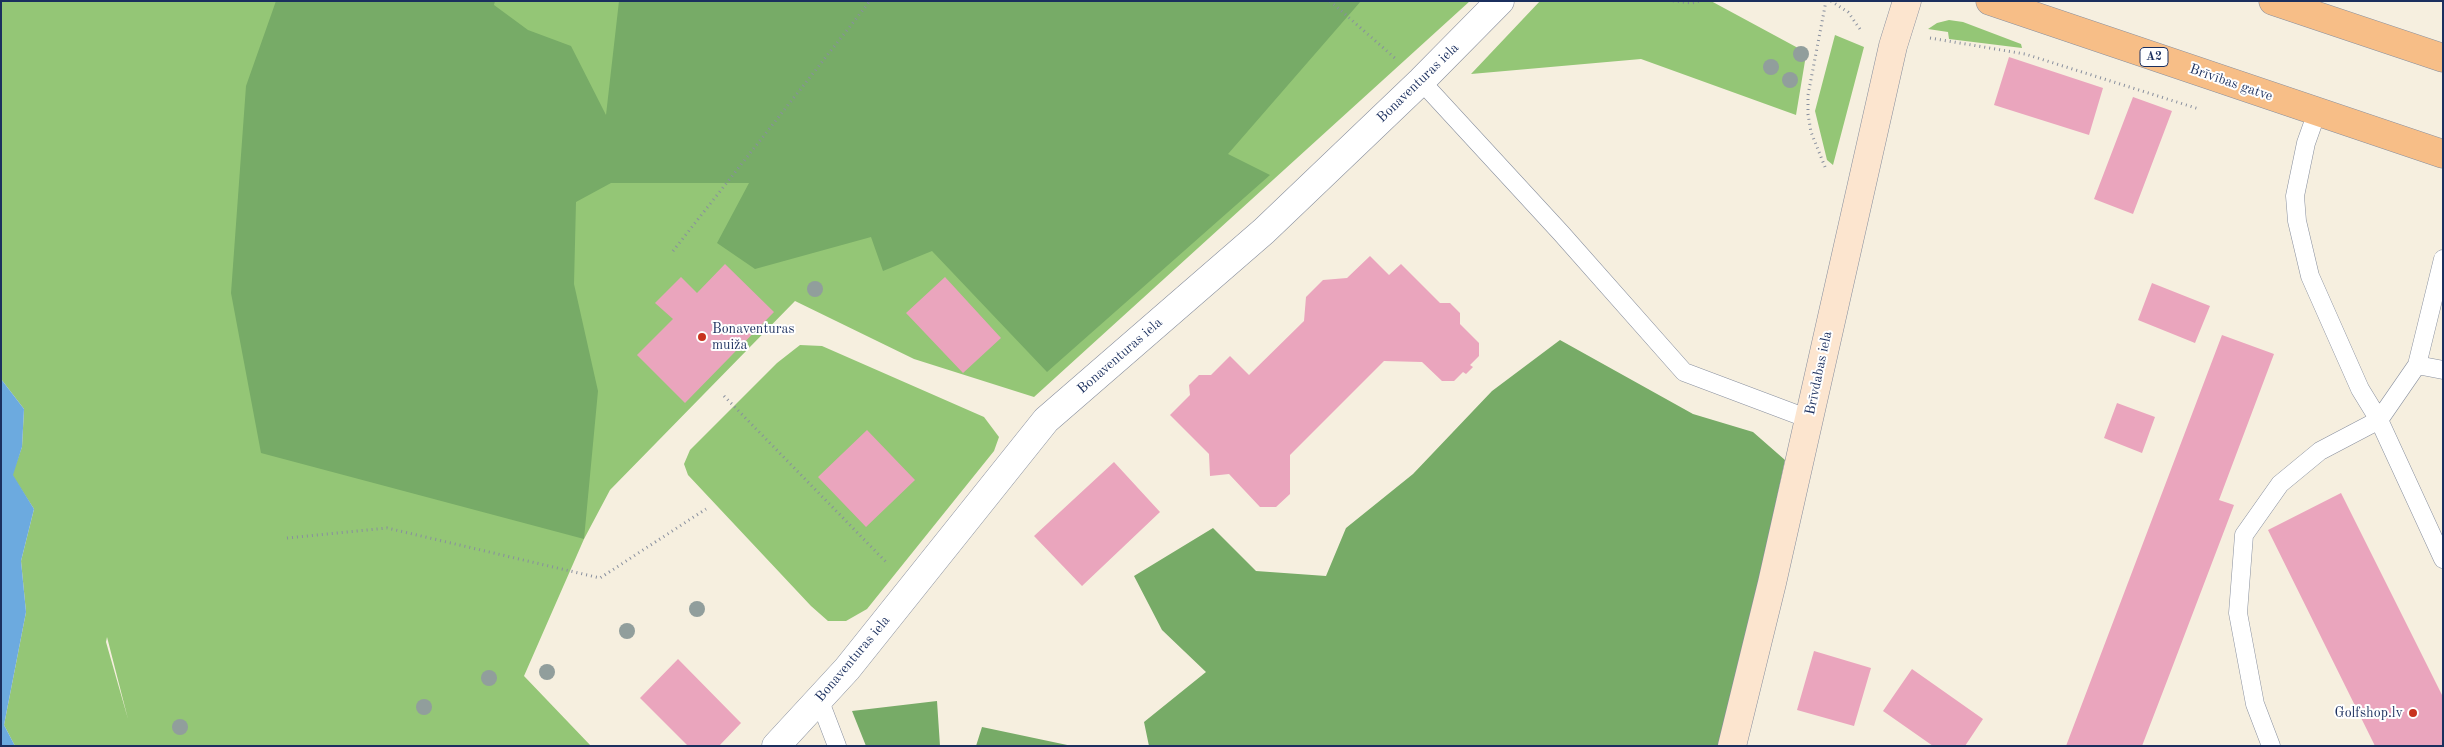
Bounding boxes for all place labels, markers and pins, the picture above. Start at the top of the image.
place label: Bonaventuras muiža [712,321,794,354]
marker: Bonaventuras muiža [696,331,708,343]
place label: Golfshop.lv [2335,705,2403,721]
marker: Golfshop.lv [2407,707,2419,719]

